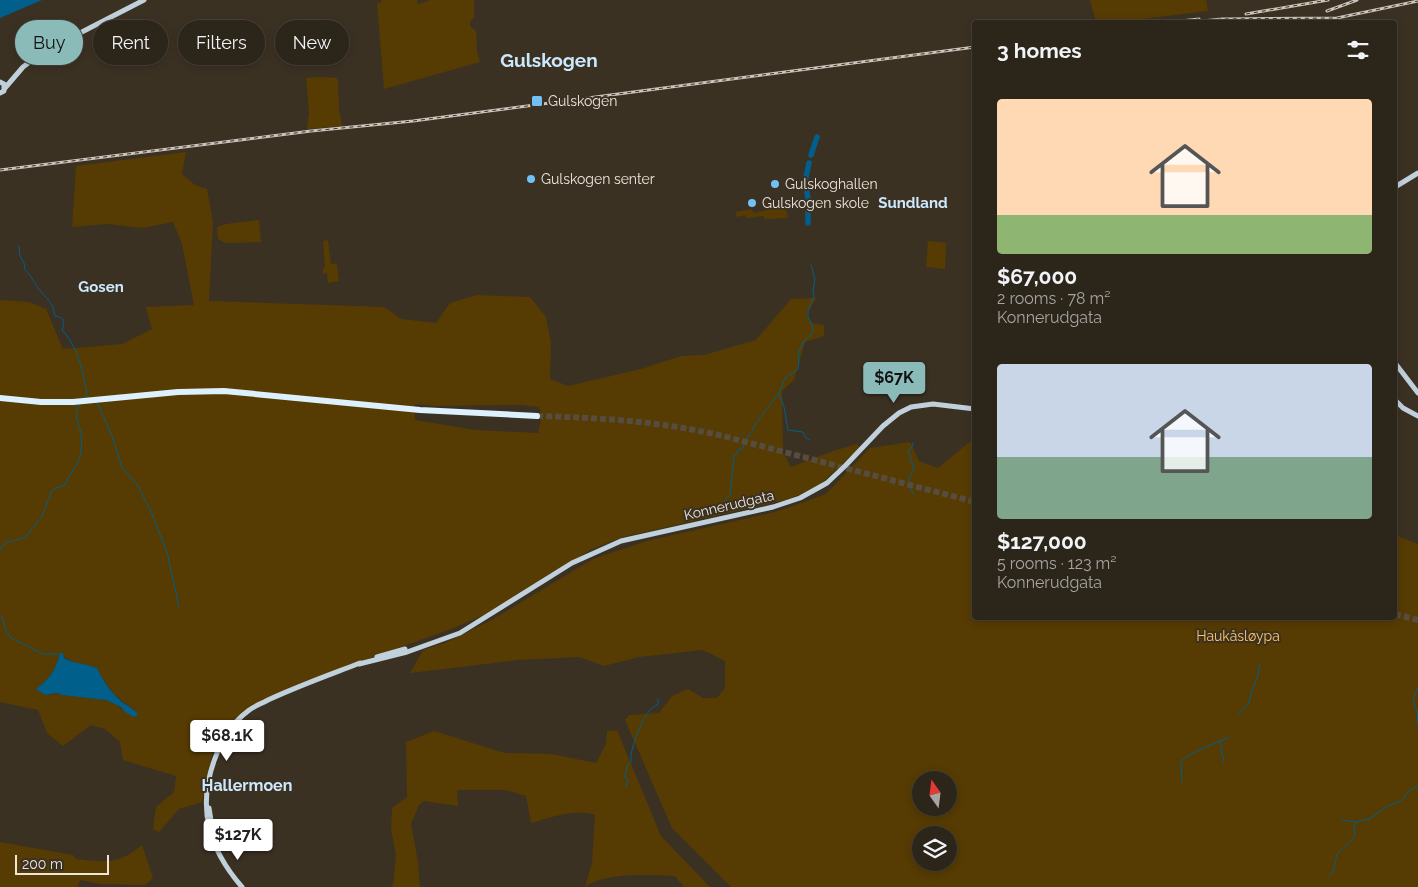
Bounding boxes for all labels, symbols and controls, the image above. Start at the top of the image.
chip: Buy [15,20,83,65]
chip: Rent [93,20,168,65]
chip: Filters [178,20,265,65]
chip: New [275,20,349,65]
icon: filters [1344,36,1372,64]
text: 3 homes [997,38,1082,63]
district label: Gulskogen [500,49,598,71]
place label: Gulskogen [548,93,617,109]
marker: Gulskogen [530,94,544,108]
icon: home [1140,131,1230,221]
place label: Gulskogen senter [541,171,655,187]
marker: Gulskogen senter [525,173,537,185]
place label: Gulskoghallen [785,176,878,192]
marker: Gulskoghallen [769,178,781,190]
district label: Sundland [878,194,948,212]
place label: Gulskogen skole [762,195,869,211]
marker: Gulskogen skole [746,197,758,209]
text: $67,000 [997,264,1077,289]
district label: Gosen [78,278,124,296]
text: 2 rooms · 78 m² [997,289,1110,308]
text: Konnerudgata [997,308,1102,327]
pin: $67K [864,362,924,404]
text: $67K [874,368,914,387]
icon: home [1140,396,1230,486]
street label: Konnerudgata [682,487,776,523]
text: $127,000 [997,529,1087,554]
text: 5 rooms · 123 m² [997,554,1117,573]
text: Konnerudgata [997,573,1102,592]
park label: Haukåsløypa [1196,628,1280,644]
pin: $68.1K [186,720,268,762]
text: $68.1K [201,726,253,745]
north arrow [912,771,958,816]
map controls [912,771,957,871]
district label: Hallermoen [202,776,292,795]
pin: $127K [203,818,273,861]
text: $127K [215,825,261,844]
button: layers [912,826,957,871]
scale bar [15,852,109,875]
text: 200 m [22,856,63,872]

